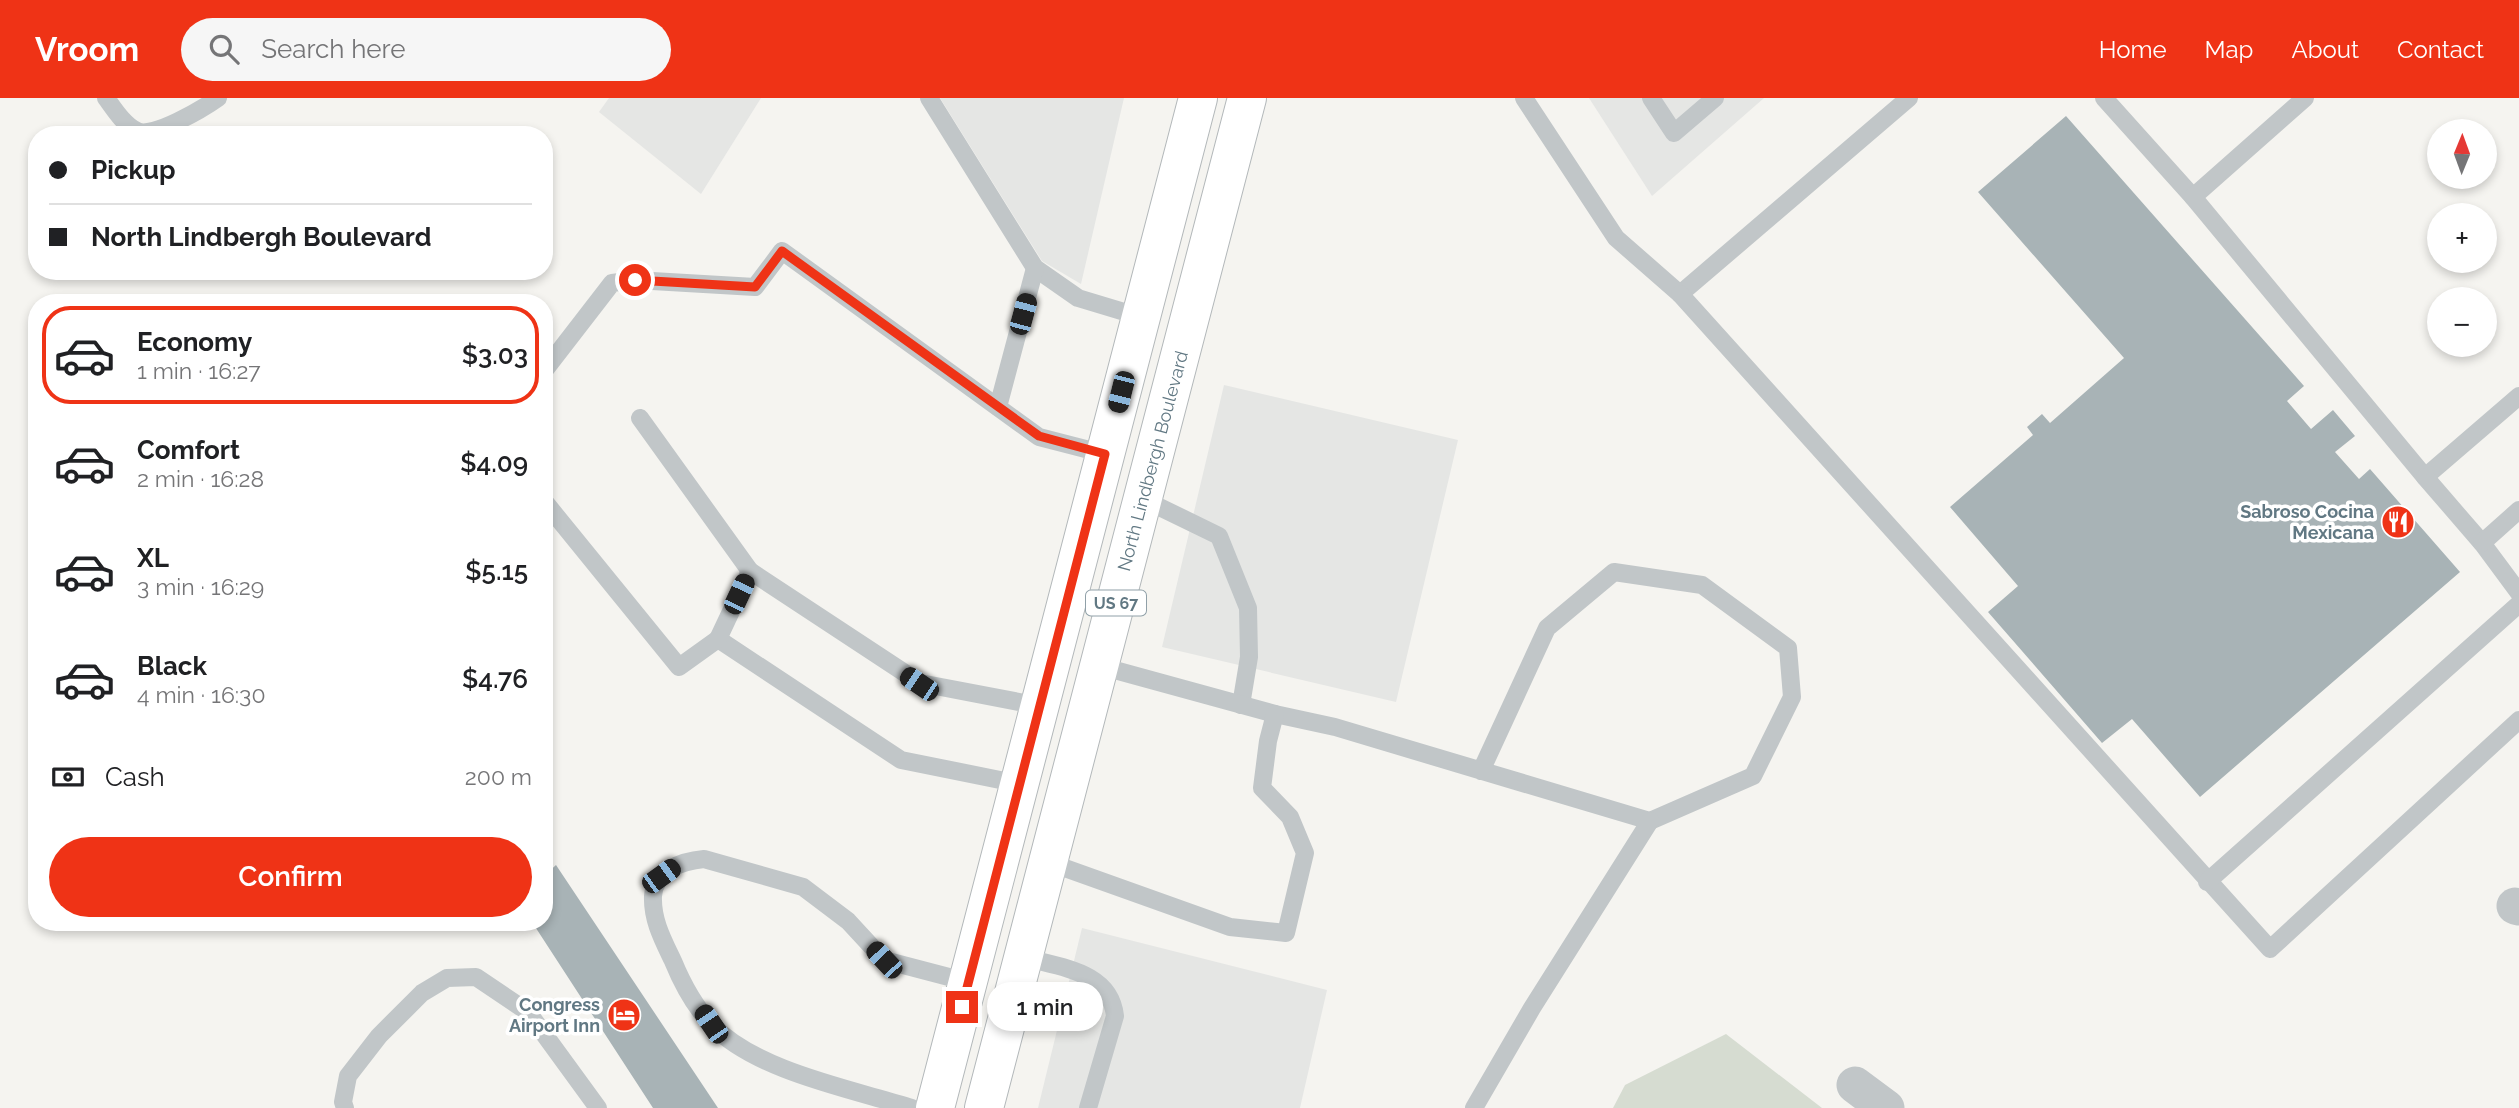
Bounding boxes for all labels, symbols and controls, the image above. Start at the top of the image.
search box [181,18,671,81]
text: Vroom [35,30,139,69]
icon: search [205,30,243,68]
text: Search here [261,34,406,64]
text: Home [2099,35,2167,64]
text: Map [2205,35,2253,64]
text: About [2291,35,2359,64]
text: Contact [2397,35,2484,64]
north arrow [2427,119,2497,189]
map controls [2427,119,2497,357]
text: Pickup [91,155,176,185]
button: + [2427,203,2497,273]
text: North Lindbergh Boulevard [91,222,432,252]
route start [619,264,651,296]
button: − [2427,287,2497,357]
car [1008,291,1039,337]
icon: car [53,324,116,387]
text: Economy [137,327,252,357]
text: $3.03 [462,340,528,370]
street label: North Lindbergh Boulevard [1113,349,1192,573]
text: 1 min · 16:27 [137,357,261,384]
car [1106,369,1137,415]
icon: car [53,432,116,495]
text: Comfort [137,435,240,465]
text: $4.09 [460,448,528,478]
text: 2 min · 16:28 [137,465,264,492]
place label: Sabroso Cocina Mexicana [2240,501,2374,543]
restaurant icon: Sabroso Cocina Mexicana [2379,503,2417,541]
icon: car [53,540,116,603]
text: XL [137,543,169,573]
text: $5.15 [465,556,528,586]
car [721,571,758,617]
text: 3 min · 16:29 [137,573,264,600]
road number: US 67 [1086,590,1146,616]
icon: car [53,648,116,711]
text: Black [137,651,207,681]
text: $4.76 [462,664,528,694]
car [896,664,943,704]
text: 4 min · 16:30 [137,681,265,708]
icon: cash [49,758,87,796]
text: Cash [105,762,165,792]
text: 200 m [465,763,532,790]
button: Confirm [49,837,532,917]
car [638,855,685,897]
car [862,937,907,983]
callout: 1 min [986,982,1102,1032]
route end [946,991,978,1023]
text: 1 min [1016,993,1074,1020]
place label: Congress Airport Inn [509,994,600,1036]
hotel icon: Congress Airport Inn [605,996,643,1034]
car [691,1001,732,1047]

